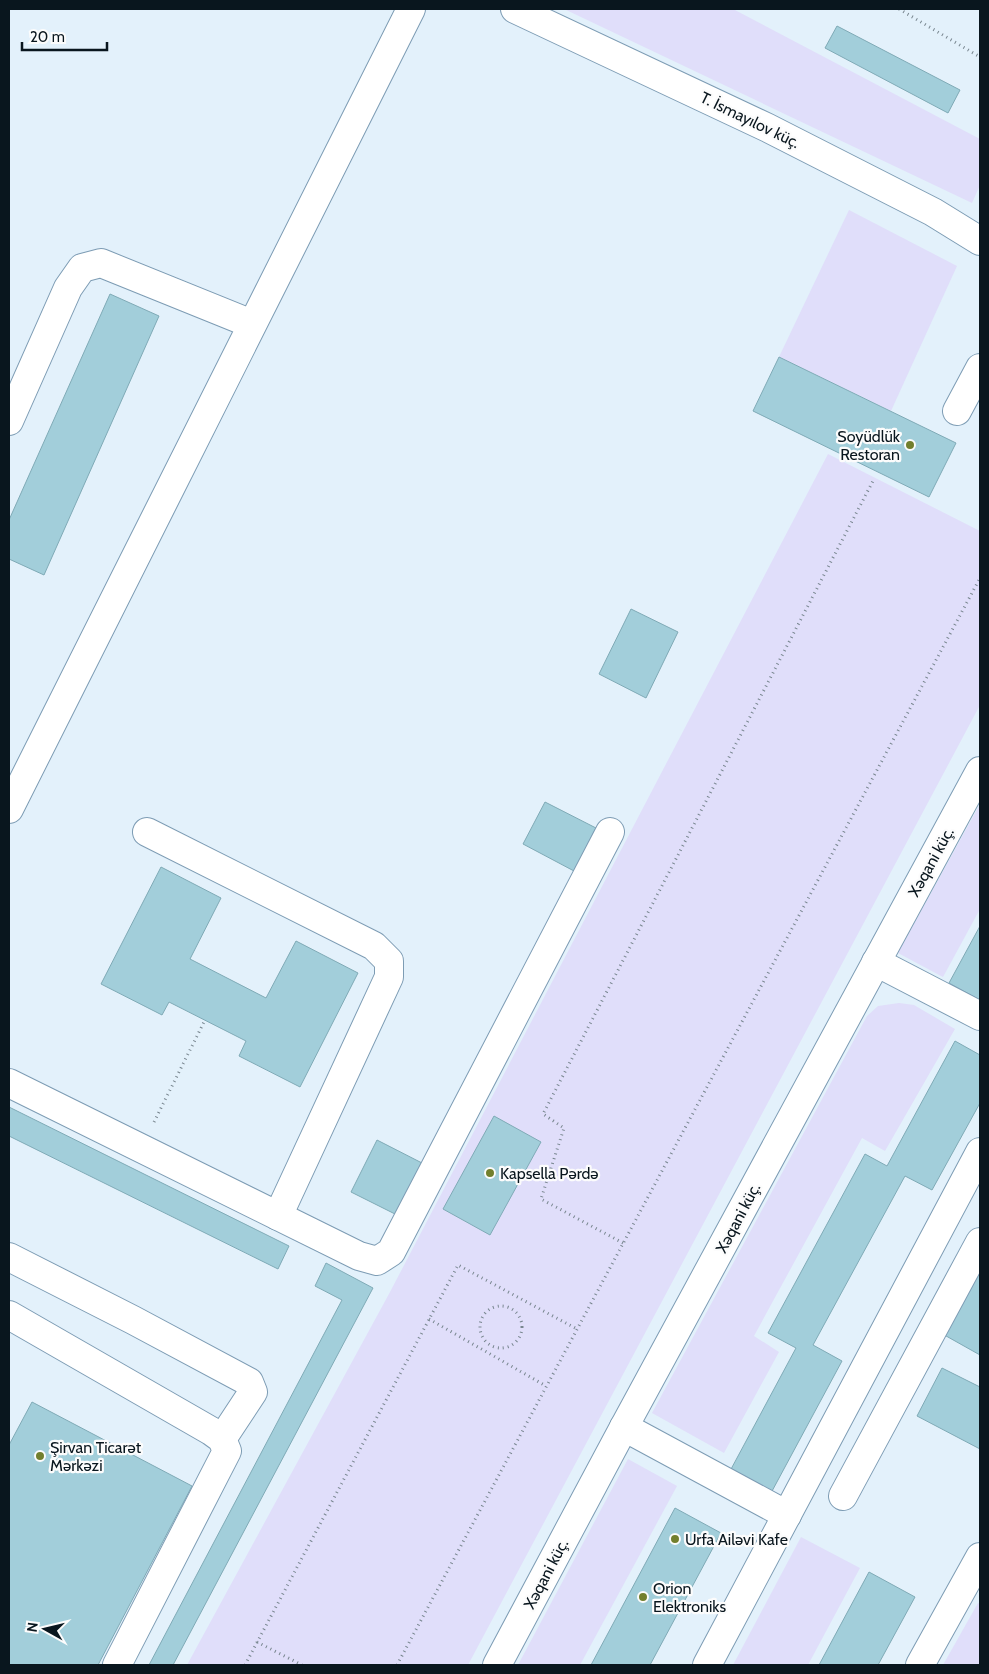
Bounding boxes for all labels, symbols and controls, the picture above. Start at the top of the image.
scale bar [22,20,108,52]
text: 20 m [30,28,65,46]
street label: T. İsmayılov küç. [697,88,803,152]
place label: Soyüdlük Restoran [837,427,901,464]
marker: Soyüdlük Restoran [904,439,916,451]
street label: Xəqani küç. [904,824,958,900]
place label: Kapsella Pərdə [500,1164,599,1183]
marker: Kapsella Pərdə [484,1167,496,1179]
street label: Xəqani küç. [712,1180,764,1256]
place label: Şirvan Ticarət Mərkəzi [50,1438,142,1475]
marker: Şirvan Ticarət Mərkəzi [34,1450,46,1462]
place label: Urfa Ailəvi Kafe [685,1530,788,1549]
marker: Urfa Ailəvi Kafe [669,1533,681,1545]
street label: Xəqani küç. [520,1536,572,1612]
place label: Orion Elektroniks [653,1579,726,1616]
marker: Orion Elektroniks [637,1591,649,1603]
north arrow [20,1604,70,1654]
text: N [23,1621,42,1633]

